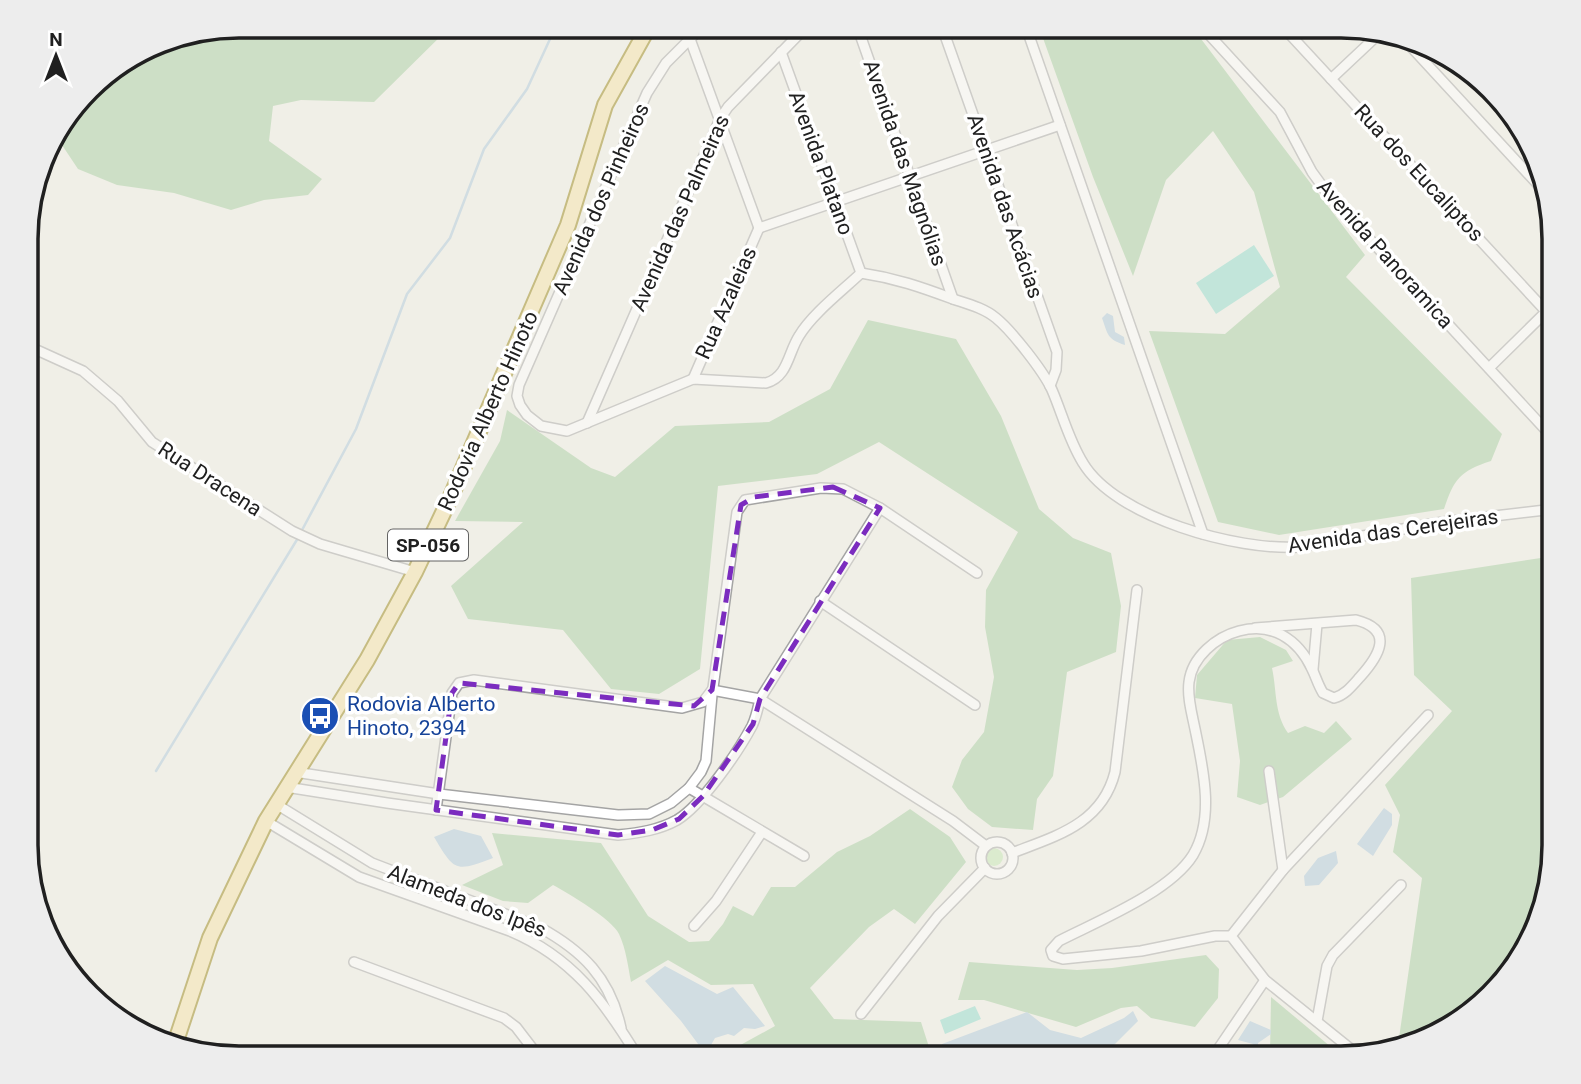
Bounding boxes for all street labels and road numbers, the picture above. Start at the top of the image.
street label: Avenida das Magnólias [858,57,952,269]
street label: Avenida Platano [784,88,858,238]
street label: Avenida dos Pinheiros [548,100,654,298]
street label: Rua dos Eucaliptos [1349,100,1489,246]
street label: Avenida das Palmeiras [626,111,734,315]
street label: Avenida das Acácias [962,111,1048,301]
street label: Avenida Panoramica [1312,175,1458,333]
street label: Rua Azaleias [691,243,761,363]
street label: Rodovia Alberto Hinoto [433,307,543,515]
street label: Rua Dracena [154,437,266,521]
street label: Avenida das Cerejeiras [1286,504,1500,558]
road number: SP-056 [388,530,468,560]
street label: Alameda dos Ipês [384,860,550,942]

